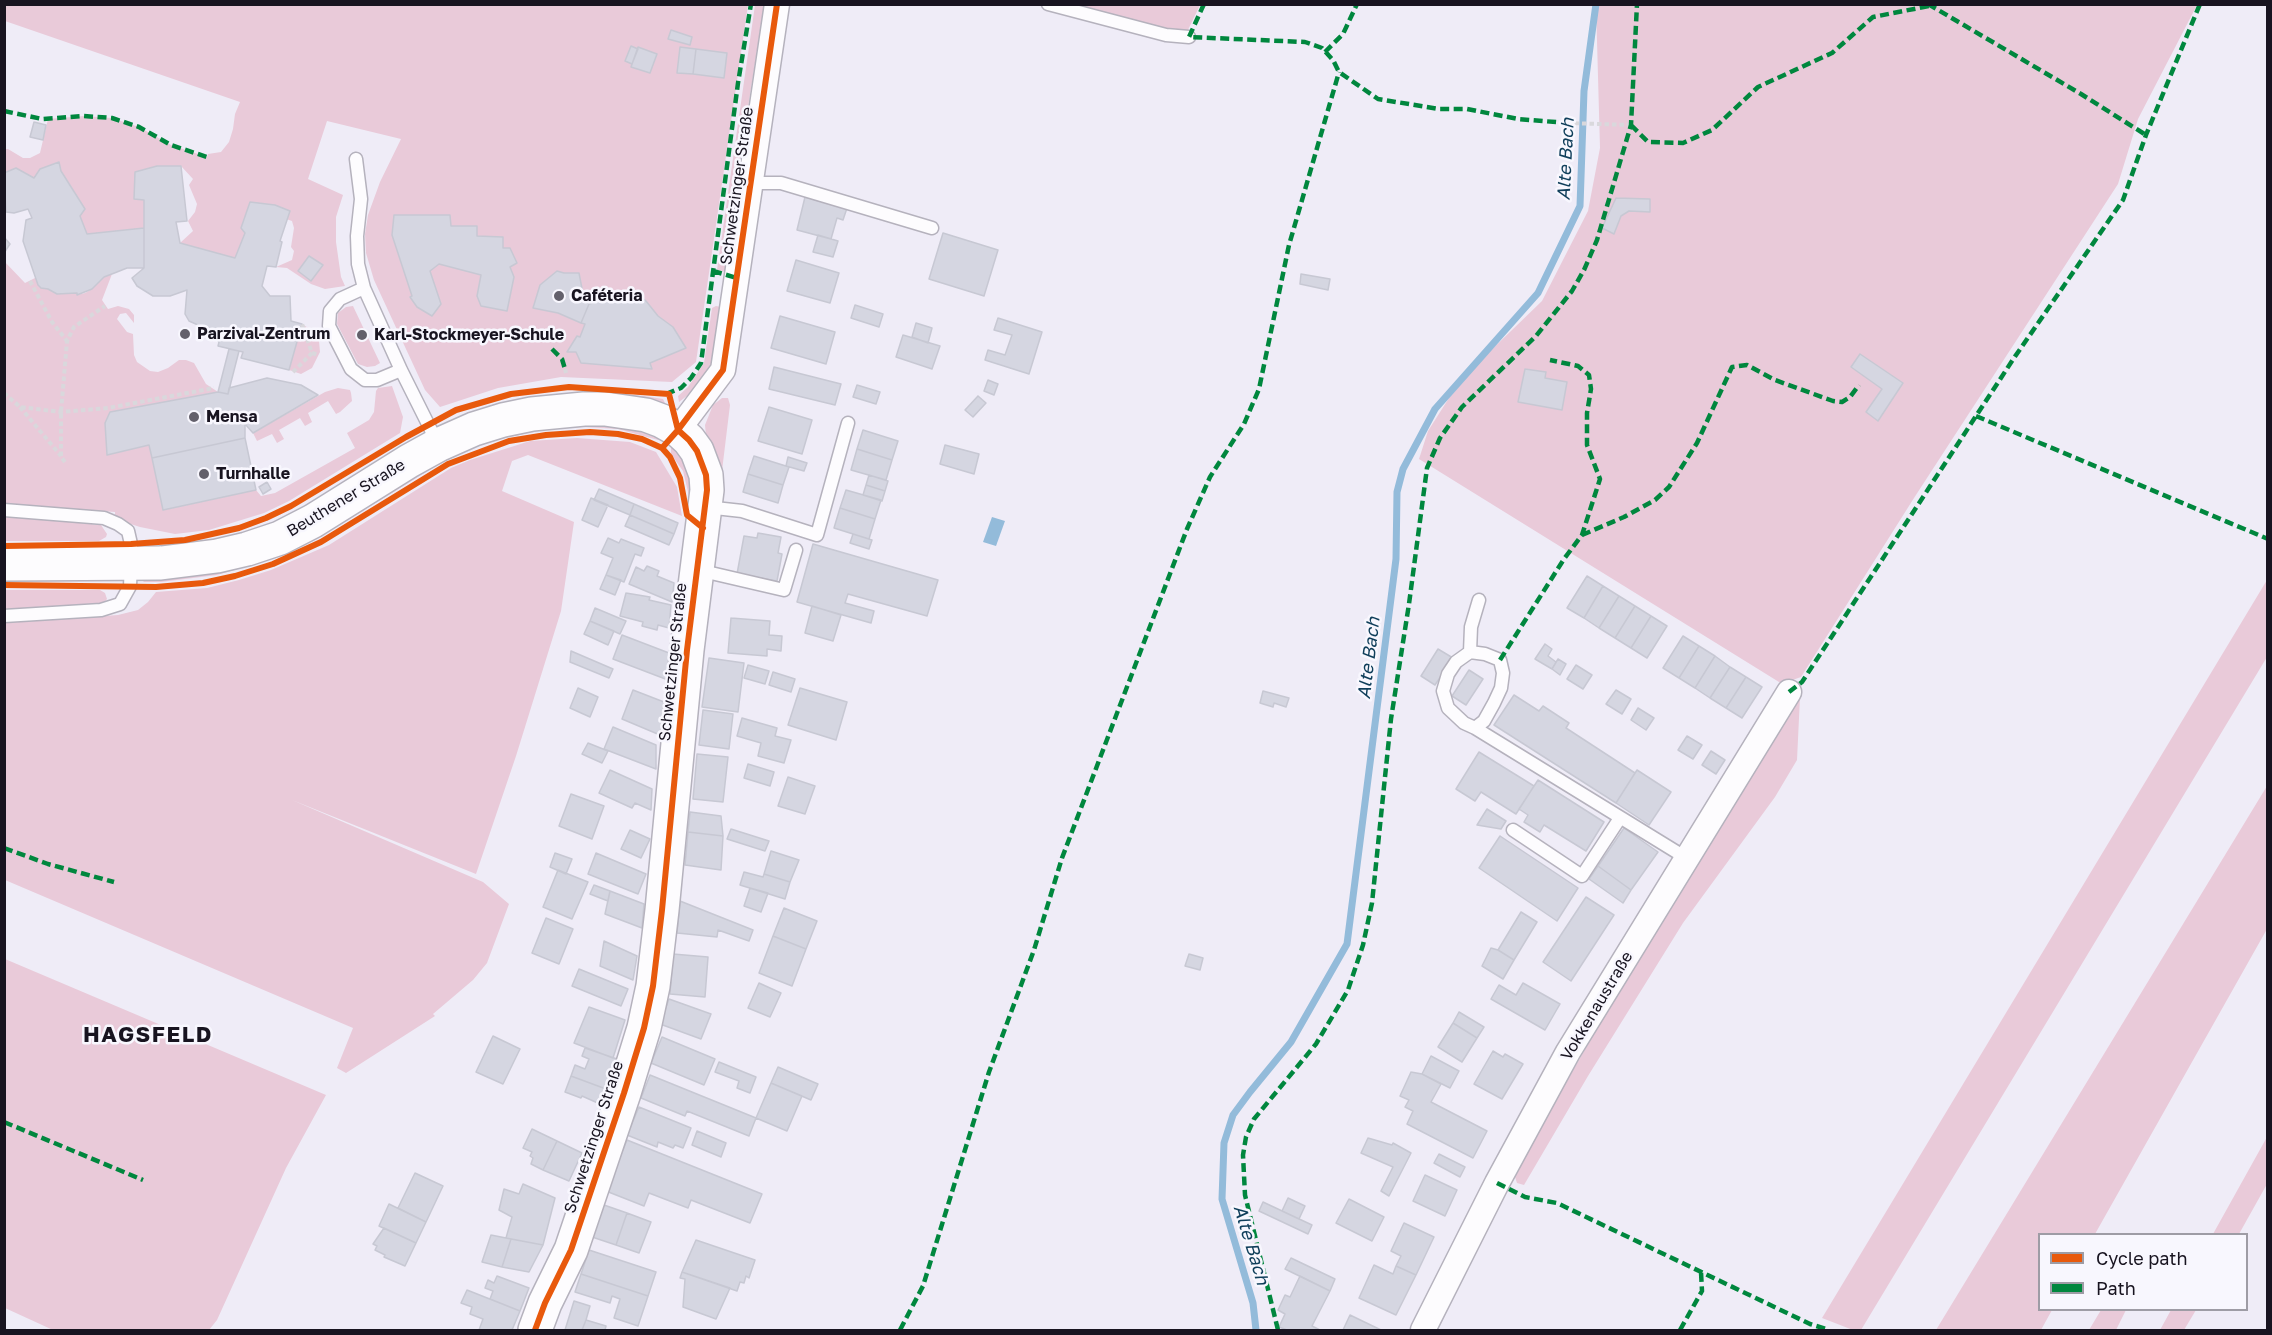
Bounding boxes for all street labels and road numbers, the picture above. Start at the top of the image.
street label: Schwetzinger Straße [716,106,758,266]
street label: Beuthener Straße [283,455,409,541]
street label: Schwetzinger Straße [655,582,691,742]
street label: Vokkenaustraße [1557,948,1637,1064]
street label: Schwetzinger Straße [560,1058,628,1216]

